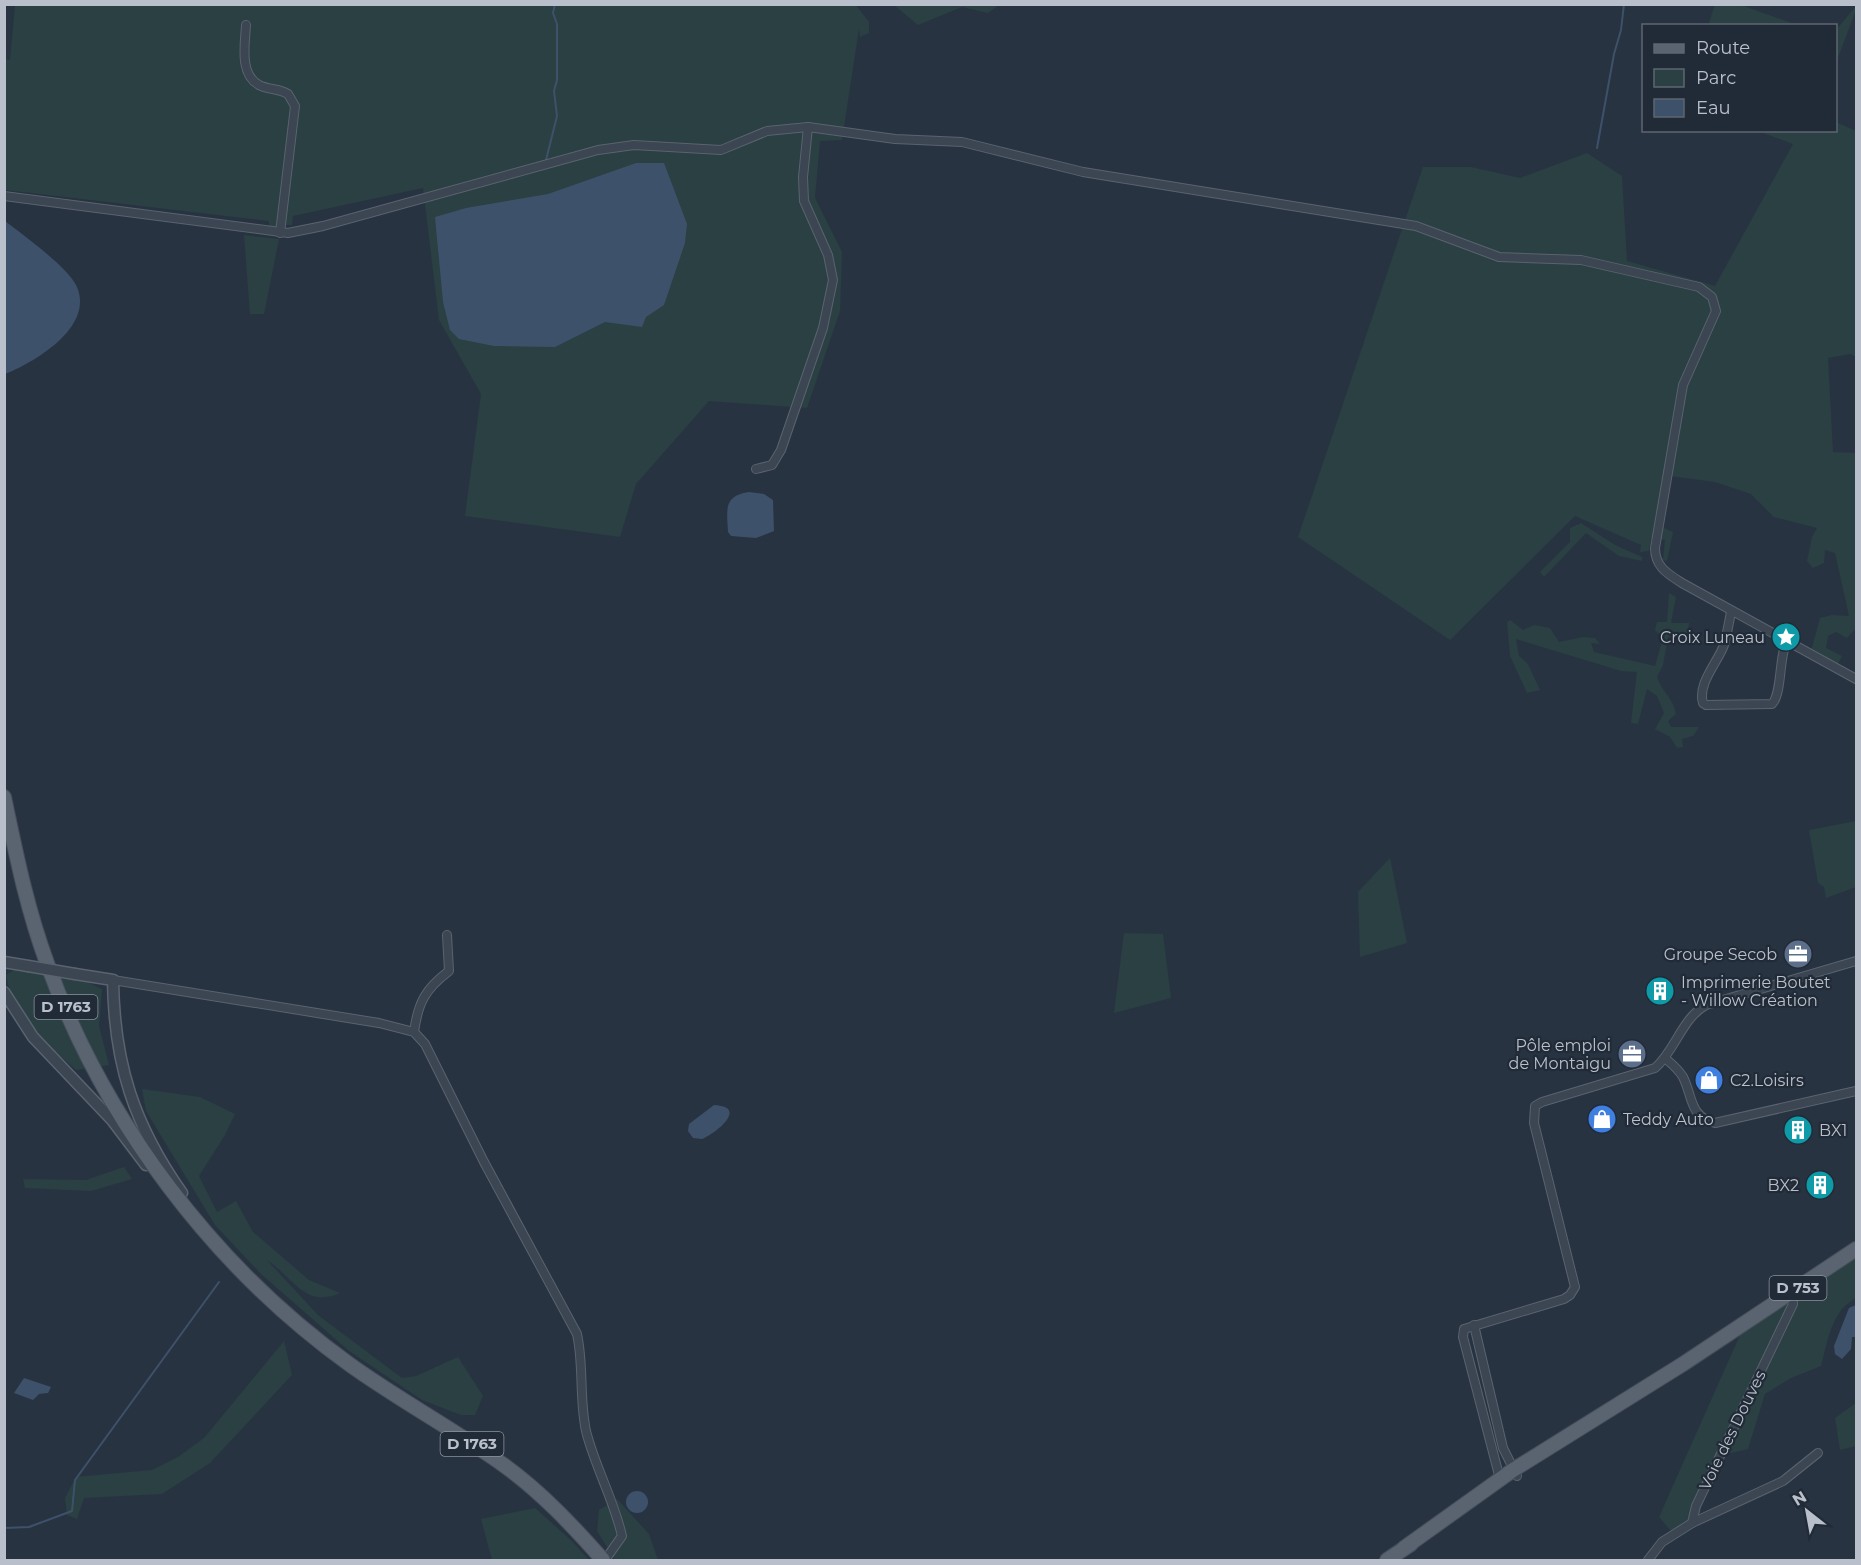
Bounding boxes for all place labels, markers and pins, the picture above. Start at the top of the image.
place icon: Croix Luneau [1770,621,1802,653]
place label: Croix Luneau [1660,628,1765,647]
office icon: Groupe Secob [1782,938,1814,970]
place label: Groupe Secob [1664,945,1777,964]
place label: Imprimerie Boutet - Willow Création [1681,973,1831,1010]
building icon: Imprimerie Boutet - Willow Création [1644,975,1676,1007]
place label: Pôle emploi de Montaigu [1509,1036,1611,1073]
office icon: Pôle emploi de Montaigu [1616,1038,1648,1070]
shop icon: C2.Loisirs [1693,1064,1725,1096]
place label: C2.Loisirs [1730,1071,1804,1090]
shop icon: Teddy Auto [1586,1103,1618,1135]
place label: Teddy Auto [1623,1110,1714,1129]
building icon: BX1 [1782,1114,1814,1146]
place label: BX1 [1819,1121,1847,1140]
building icon: BX2 [1804,1169,1836,1201]
place label: BX2 [1768,1176,1799,1195]

